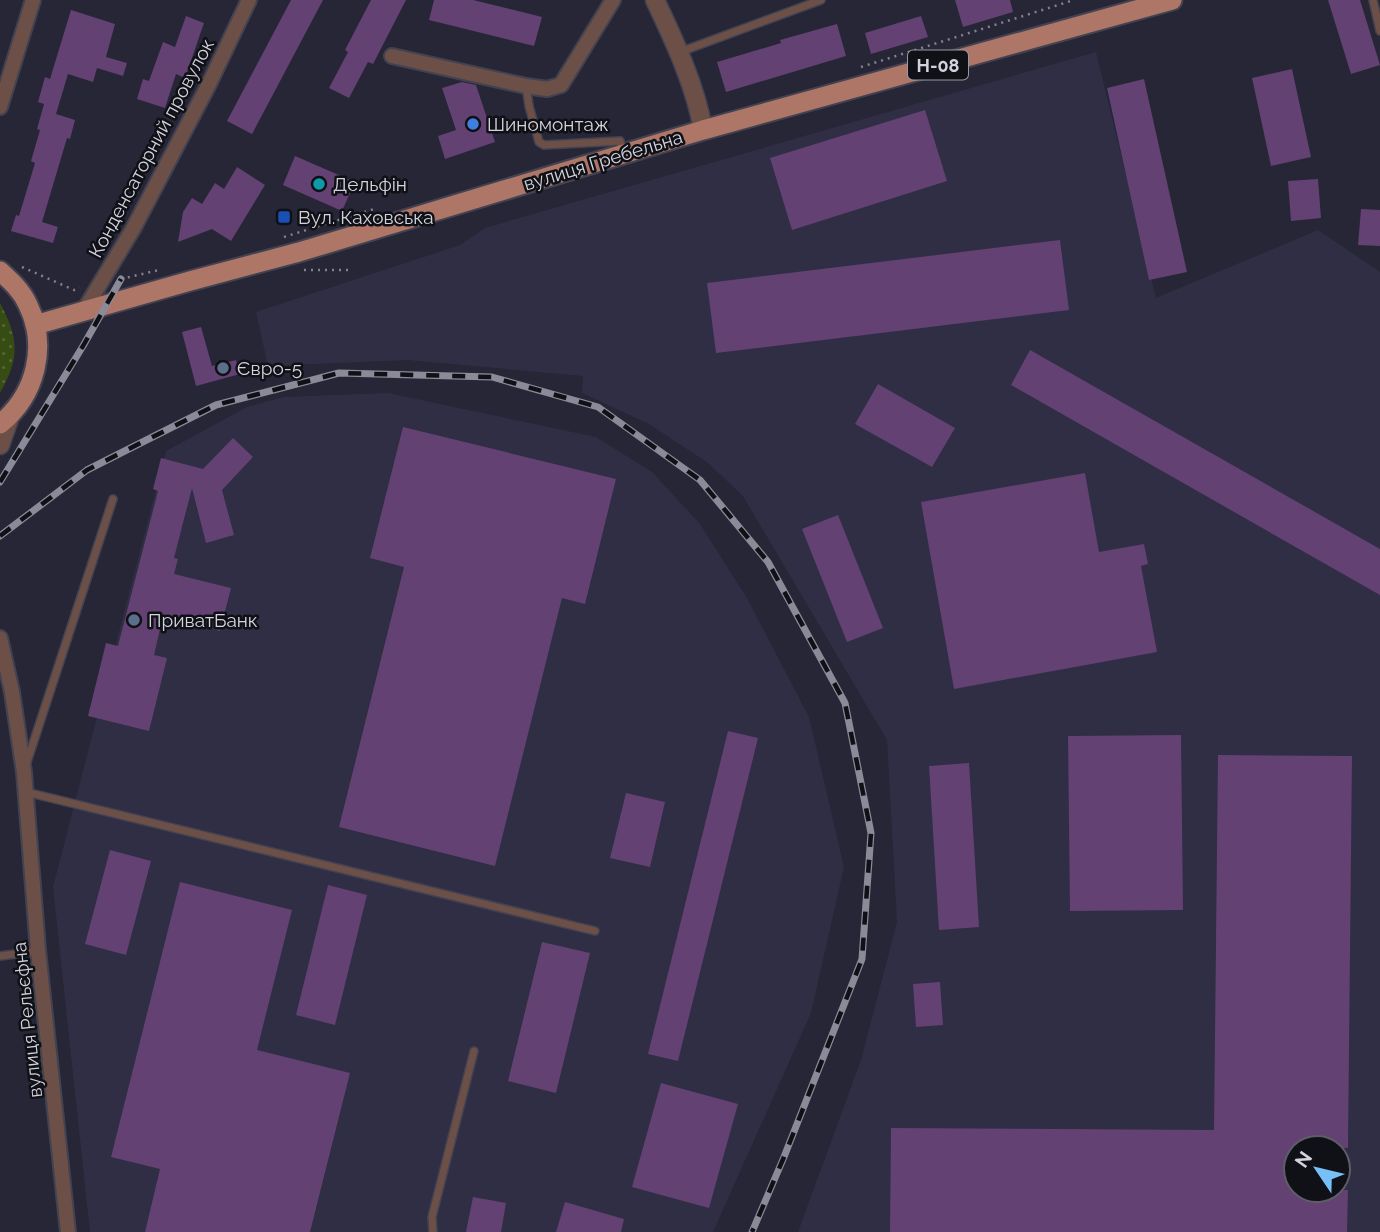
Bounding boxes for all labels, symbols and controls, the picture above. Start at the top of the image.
street label: Конденсаторний провулок [84,35,218,261]
road number: Н-08 [908,51,968,80]
place label: Шиномонтаж [487,113,609,135]
marker: Шиномонтаж [465,116,481,132]
street label: вулиця Гребельна [521,125,685,195]
place label: Дельфін [333,173,407,195]
marker: Дельфін [311,176,327,192]
place label: Вул. Каховська [298,206,434,228]
marker: Вул. Каховська [276,209,292,225]
place label: Євро-5 [237,357,302,379]
marker: Євро-5 [215,360,231,376]
place label: ПриватБанк [148,609,258,631]
marker: ПриватБанк [126,612,142,628]
street label: вулиця Рельєфна [8,941,46,1099]
north arrow [1282,1134,1352,1204]
text: N [1290,1147,1316,1171]

